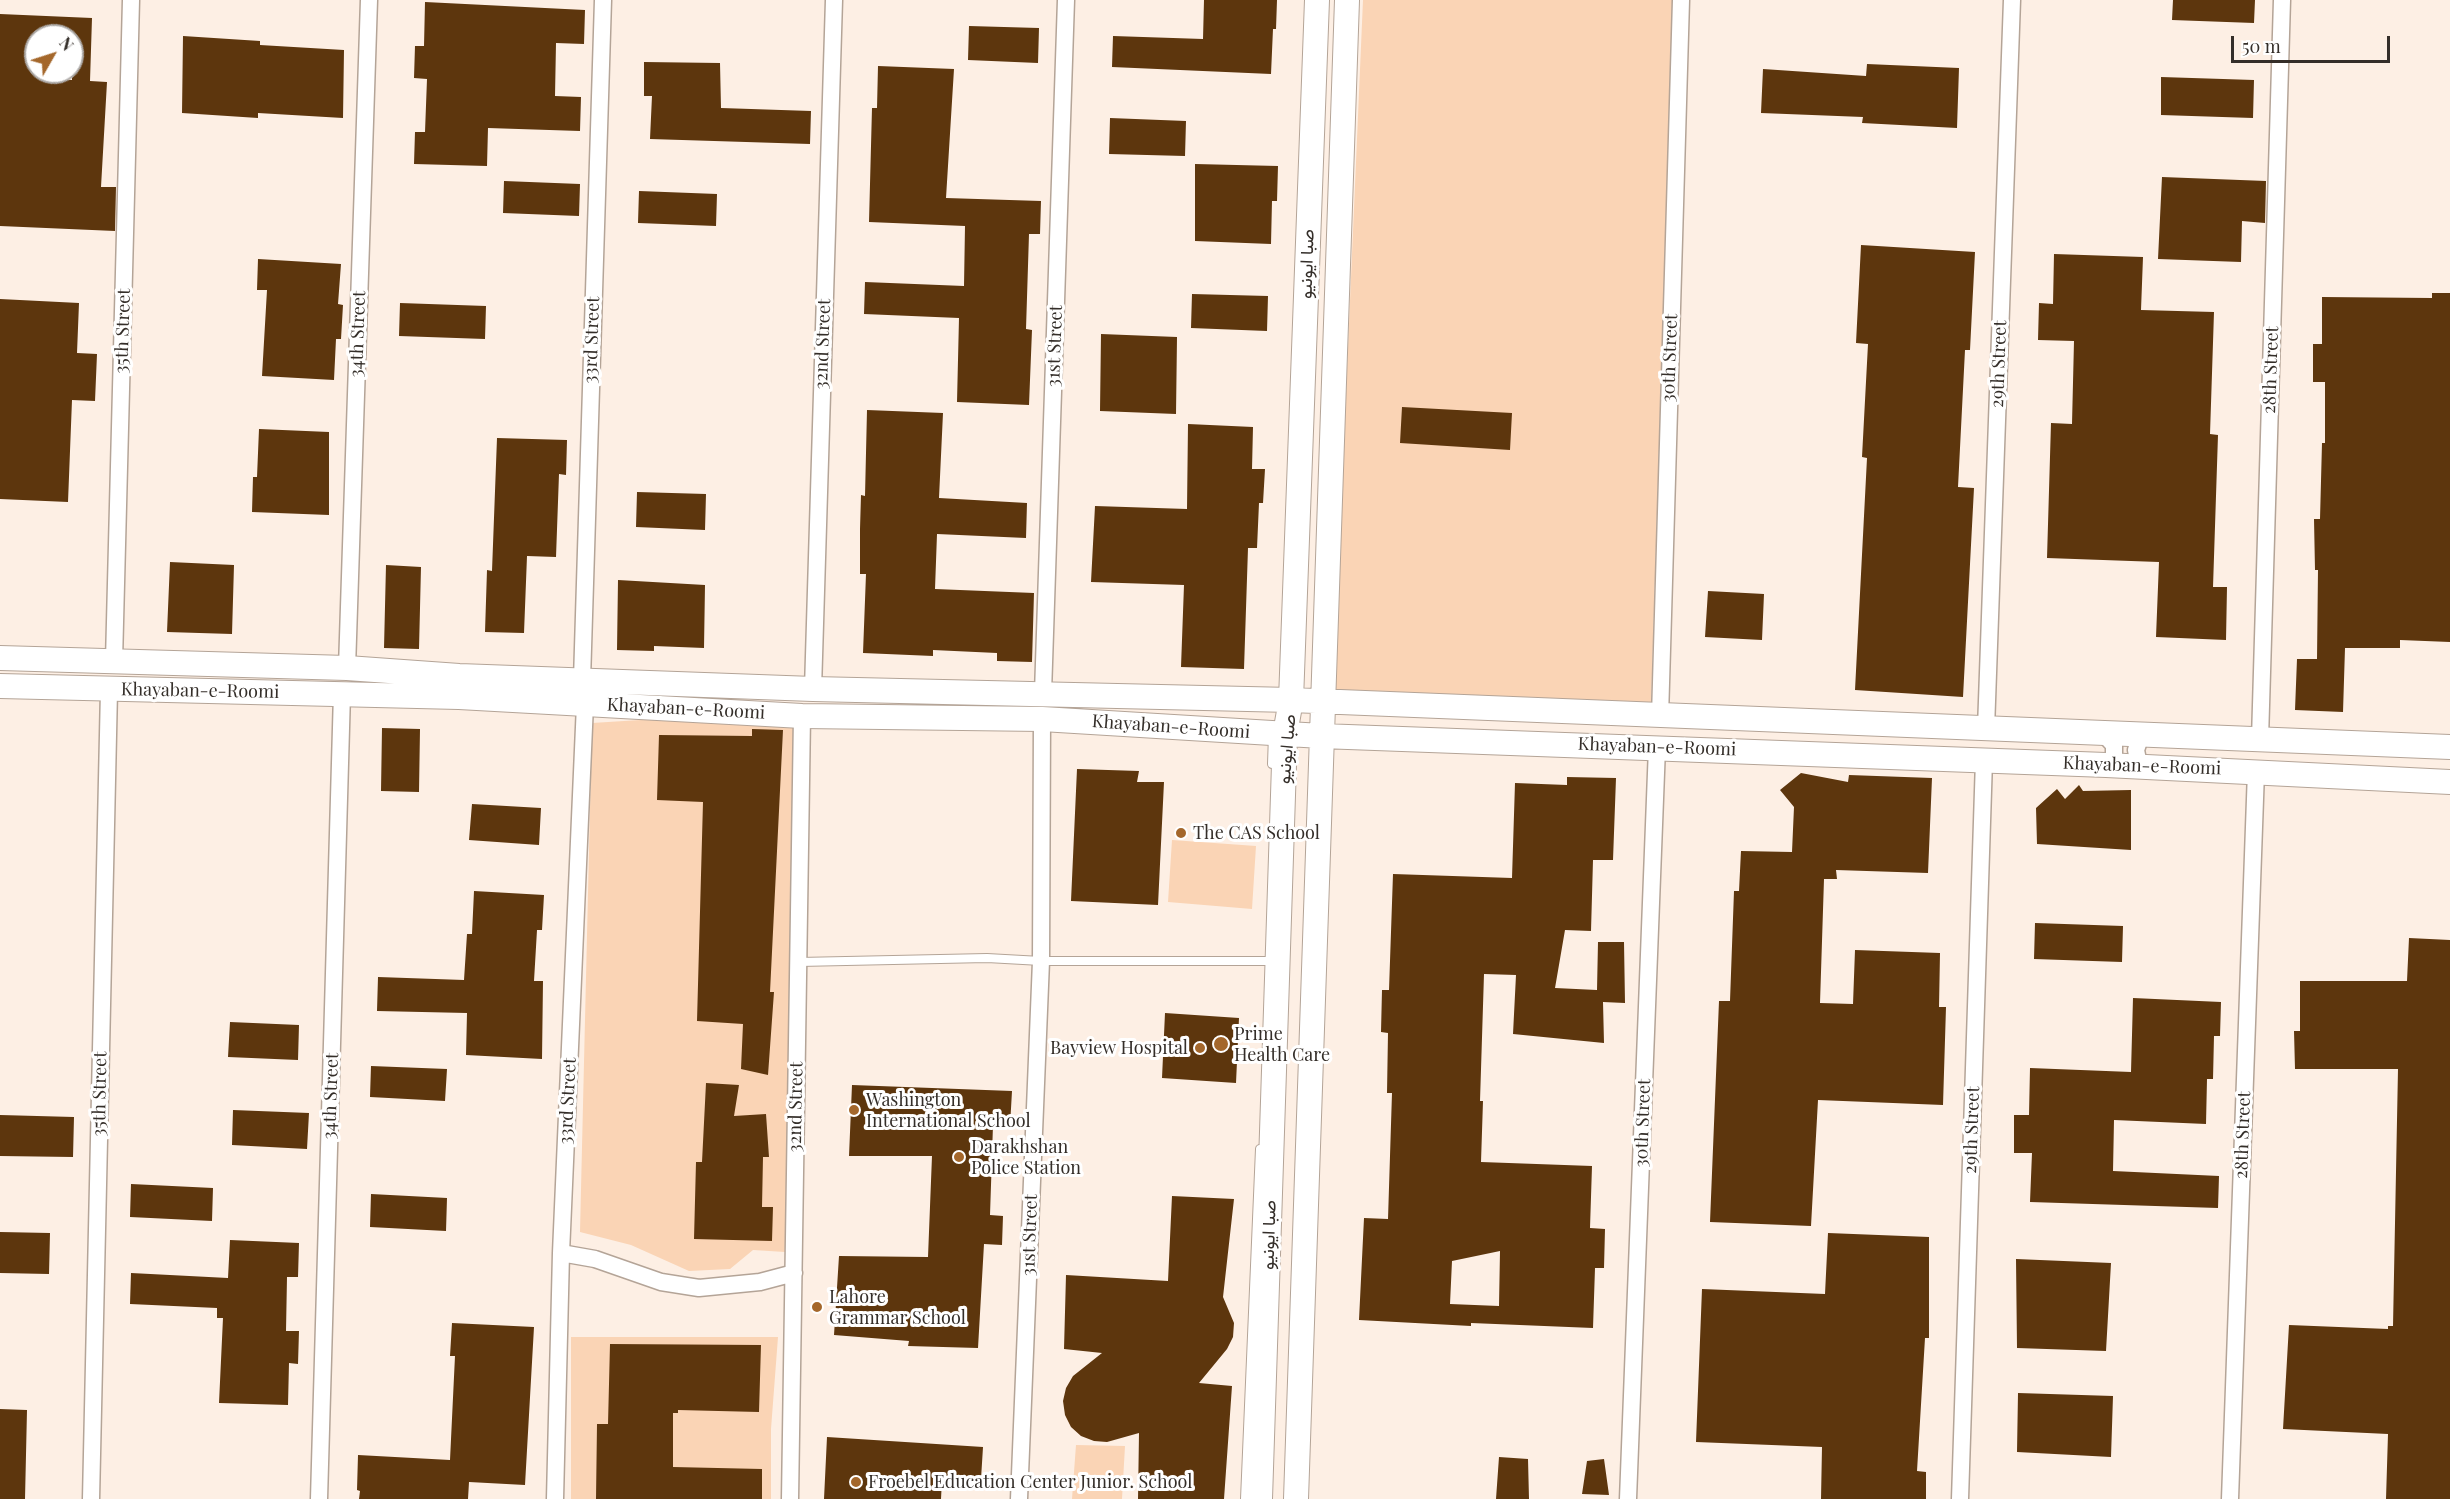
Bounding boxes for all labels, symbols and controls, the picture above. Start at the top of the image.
north arrow [24,24,84,84]
scale bar [2234,24,2393,62]
text: N [55,33,79,55]
text: 50 m [2242,34,2281,58]
street label: صبا ایونیو [1295,229,1319,299]
street label: 35th Street [111,288,135,374]
street label: 34th Street [346,290,370,378]
street label: 33rd Street [580,296,604,384]
street label: 32nd Street [811,298,835,390]
street label: 31st Street [1043,305,1067,387]
street label: 30th Street [1658,313,1682,403]
street label: 29th Street [1987,320,2011,408]
street label: 28th Street [2259,326,2283,414]
street label: Khayaban-e-Roomi [121,679,279,703]
street label: Khayaban-e-Roomi [606,694,766,724]
street label: Khayaban-e-Roomi [1091,711,1251,743]
street label: صبا ایونیو [1273,713,1301,785]
street label: Khayaban-e-Roomi [1577,733,1737,761]
street label: Khayaban-e-Roomi [2062,752,2222,780]
place label: The CAS School [1193,822,1320,844]
marker: The CAS School [1174,826,1188,840]
place label: Prime Health Care [1234,1023,1330,1066]
marker: Prime Health Care [1212,1035,1230,1053]
place label: Bayview Hospital [1050,1037,1188,1059]
marker: Bayview Hospital [1193,1041,1207,1055]
street label: 35th Street [88,1051,112,1137]
street label: 34th Street [319,1052,343,1140]
street label: 33rd Street [555,1057,581,1145]
street label: 32nd Street [784,1061,808,1153]
street label: 30th Street [1631,1078,1655,1168]
street label: 29th Street [1960,1086,1984,1174]
place label: Washington International School [866,1089,1031,1132]
street label: 28th Street [2231,1091,2255,1179]
marker: Washington International School [847,1103,861,1117]
place label: Darakhshan Police Station [971,1136,1081,1178]
marker: Darakhshan Police Station [952,1150,966,1164]
street label: 31st Street [1018,1194,1042,1276]
street label: صبا ایونیو [1257,1200,1281,1270]
place label: Lahore Grammar School [829,1286,966,1328]
marker: Lahore Grammar School [810,1300,824,1314]
place label: Froebel Education Center Junior. School [868,1471,1192,1493]
marker: Froebel Education Center Junior. School [849,1475,863,1489]

